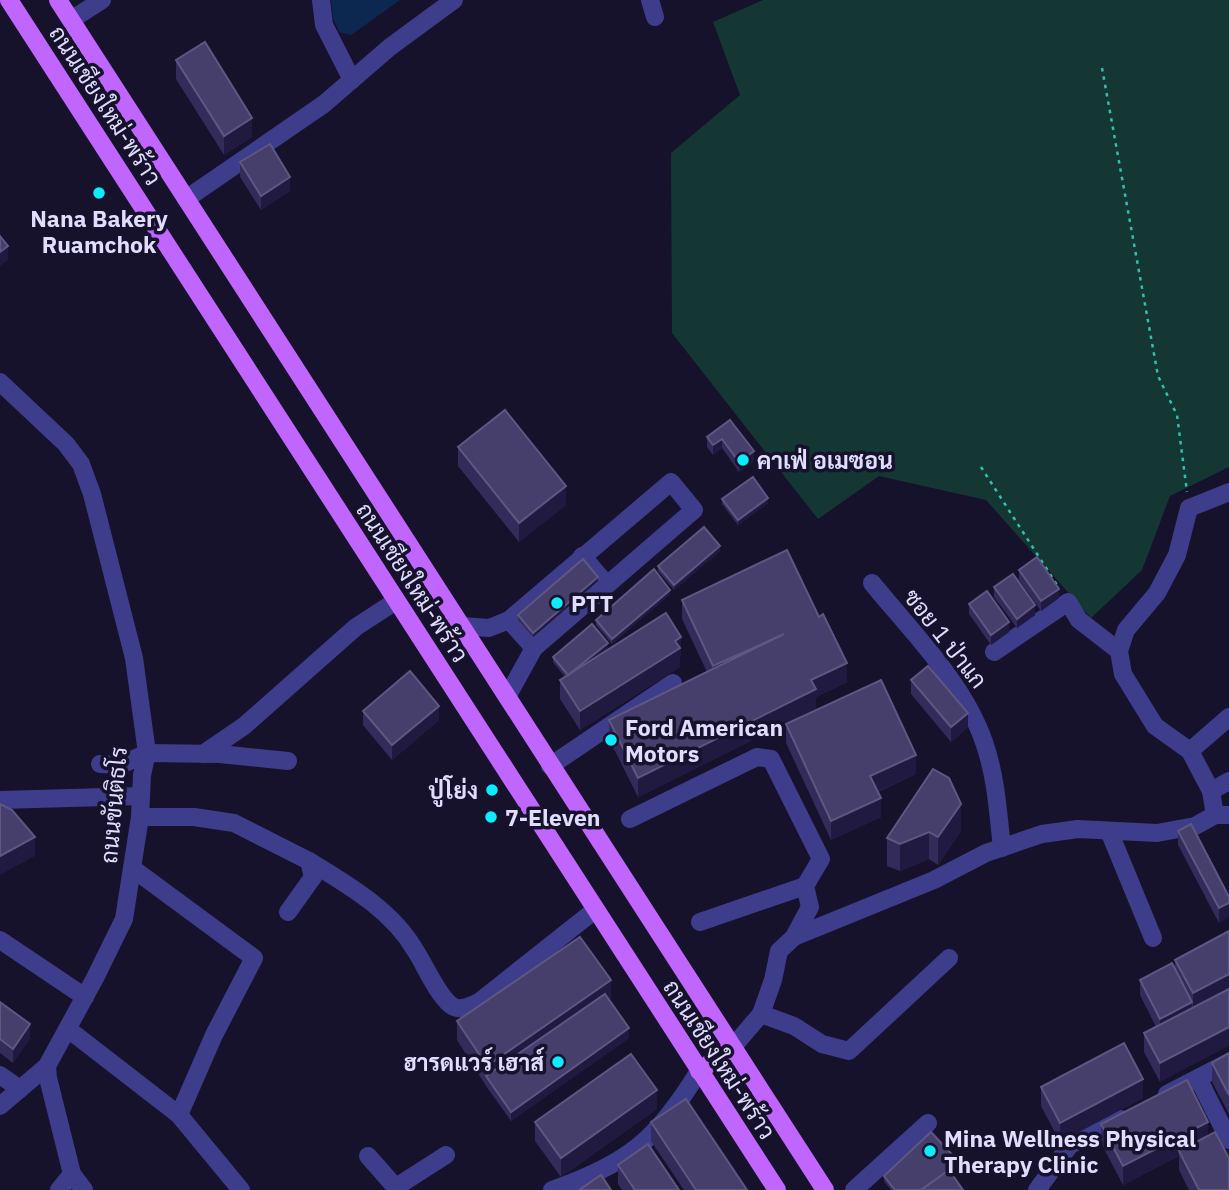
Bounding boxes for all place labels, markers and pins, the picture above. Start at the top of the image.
marker: Nana Bakery Ruamchok [91,185,107,201]
place label: Nana Bakery Ruamchok [30,203,169,259]
place label: คาเฟ่ อเมซอน [757,445,893,475]
marker: คาเฟ่ อเมซอน [735,452,751,468]
place label: PTT [571,588,613,618]
marker: PTT [549,595,565,611]
place label: Ford American Motors [625,712,783,768]
marker: Ford American Motors [603,732,619,748]
place label: ปู่โย่ง [429,775,478,807]
marker: ปู่โย่ง [484,782,500,798]
place label: 7-Eleven [505,802,601,832]
marker: 7-Eleven [483,809,499,825]
place label: ฮารดแวร์ เฮาส์ [403,1047,545,1077]
marker: ฮารดแวร์ เฮาส์ [550,1054,566,1070]
place label: Mina Wellness Physical Therapy Clinic [944,1123,1196,1179]
marker: Mina Wellness Physical Therapy Clinic [922,1143,938,1159]

